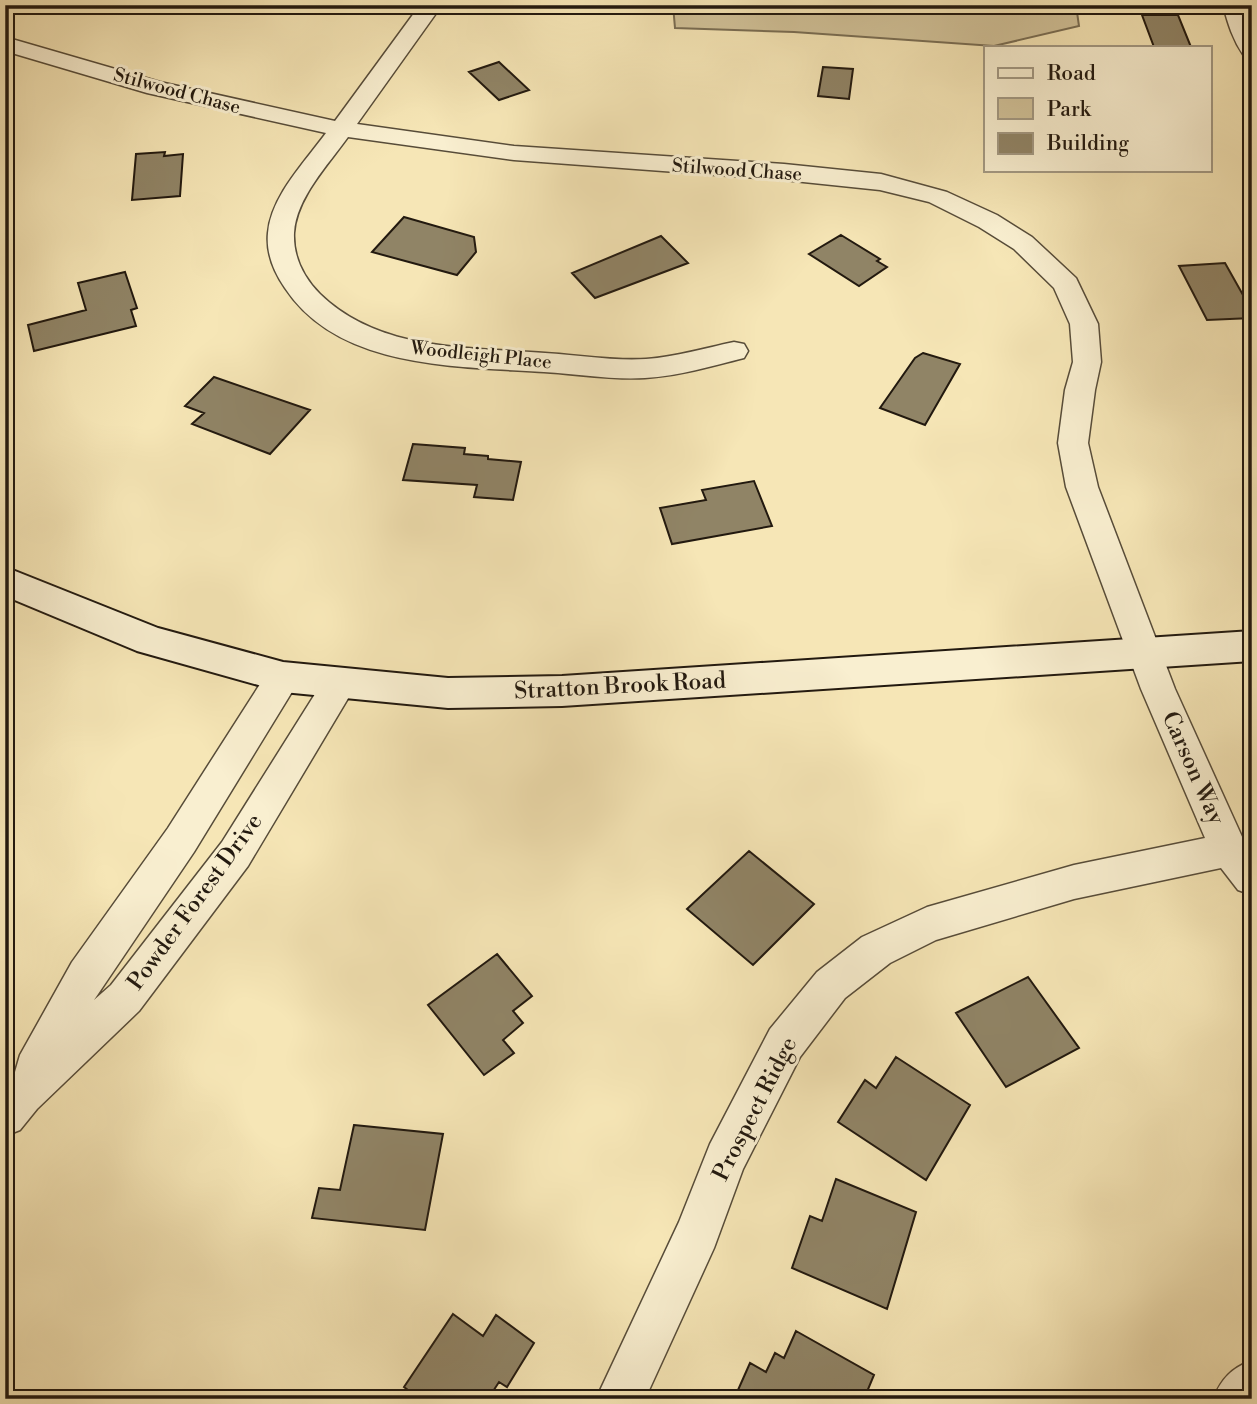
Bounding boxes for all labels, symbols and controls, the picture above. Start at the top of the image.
legend [984,46,1212,172]
text: Road [1047,61,1096,87]
street label: Stilwood Chase [111,63,243,119]
text: Park [1047,97,1092,123]
text: Building [1046,131,1129,157]
street label: Stilwood Chase [671,153,803,187]
street label: Woodleigh Place [408,336,553,374]
street label: Stratton Brook Road [513,666,727,706]
street label: Carson Way [1156,707,1231,830]
street label: Powder Forest Drive [122,808,268,996]
street label: Prospect Ridge [707,1032,803,1186]

